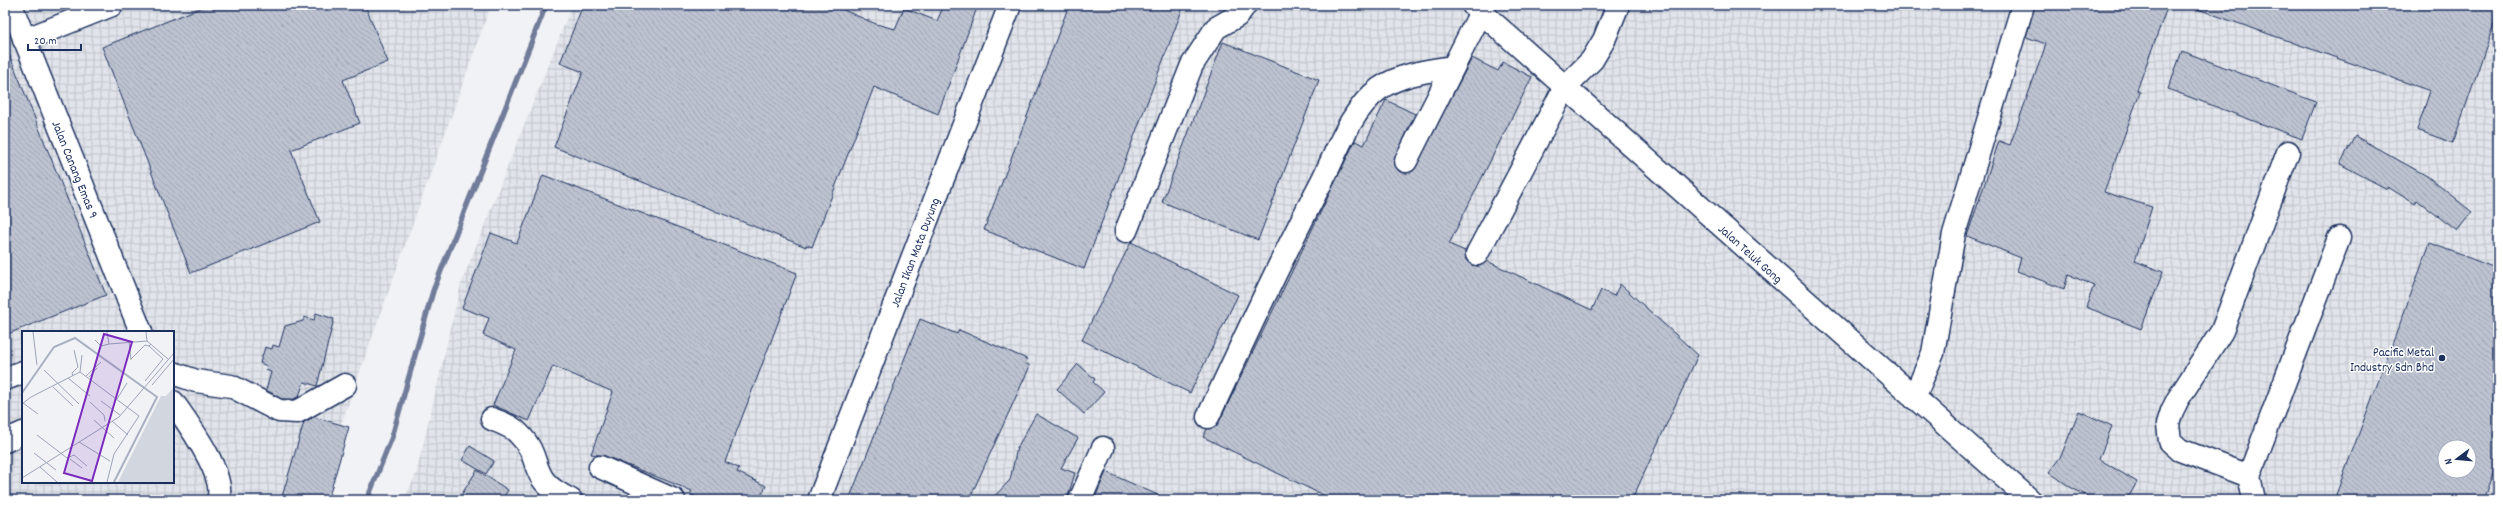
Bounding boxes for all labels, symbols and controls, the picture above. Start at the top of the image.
scale bar [28,26,81,52]
text: 20 m [34,33,57,50]
street label: Jalan Canang Emas 9 [45,118,102,222]
street label: Jalan Ikan Mata Duyung [887,195,946,310]
street label: Jalan Teluk Gong [1713,221,1786,289]
inset map [22,331,174,483]
place label: Pacific Metal Industry Sdn Bhd [2350,344,2434,378]
marker: Pacific Metal Industry Sdn Bhd [2437,353,2447,363]
north arrow [2437,439,2477,479]
text: N [2441,456,2458,466]

